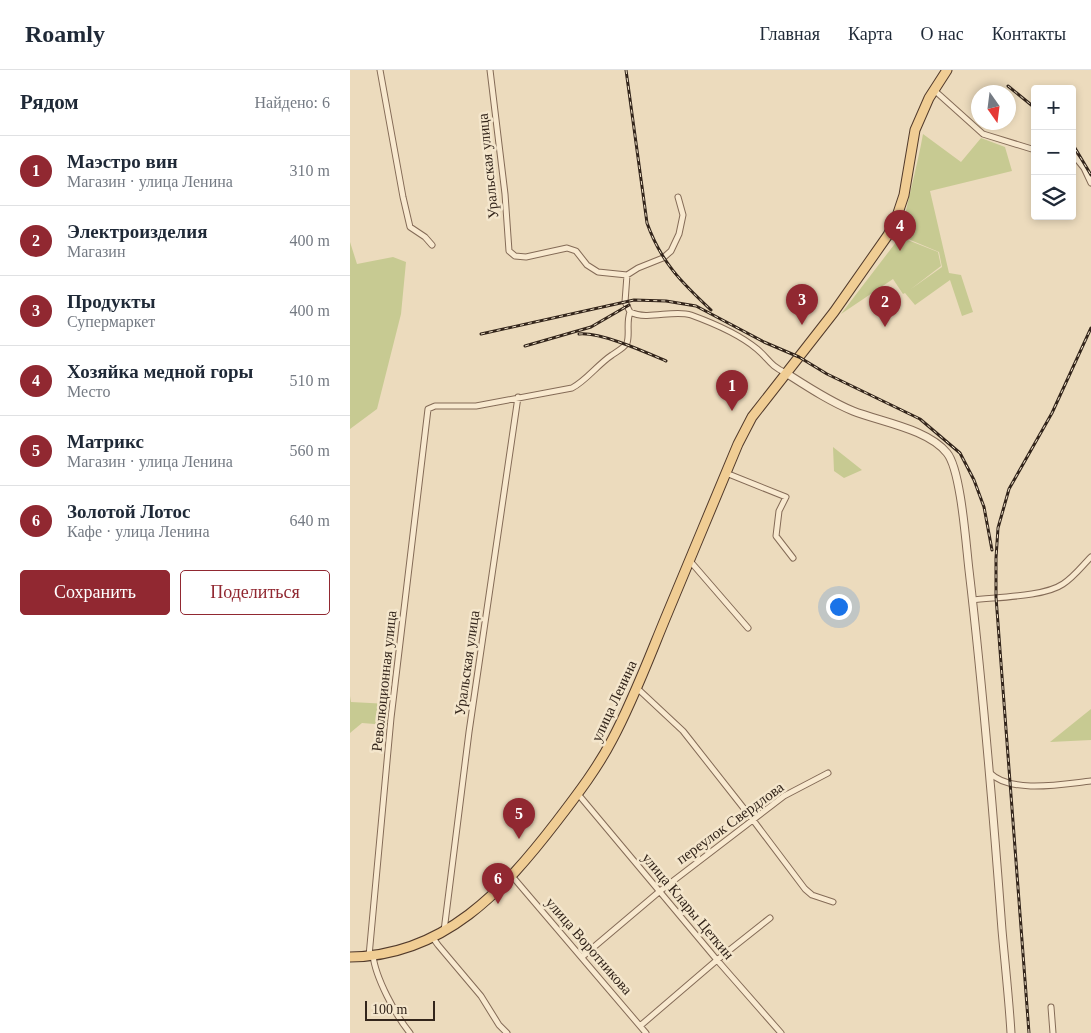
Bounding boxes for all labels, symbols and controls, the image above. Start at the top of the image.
text: Roamly [25,21,105,47]
text: Главная [760,24,820,44]
text: Карта [848,24,893,44]
text: О нас [921,24,964,44]
text: Контакты [992,24,1066,44]
north arrow [971,85,1016,130]
map controls [1031,85,1076,220]
button: + [1031,85,1076,130]
text: Рядом [20,90,79,114]
text: Найдено: 6 [255,94,330,111]
street label: Уральская улица [474,112,501,220]
button: − [1031,130,1076,175]
text: Маэстро вин [67,151,178,172]
text: 1 [32,162,40,179]
text: 310 m [290,162,330,179]
text: Магазин · улица Ленина [67,173,233,190]
button: layers [1031,175,1076,220]
pin: 4 [884,210,916,251]
text: Электроизделия [67,221,207,242]
text: 2 [32,232,40,249]
text: 400 m [290,232,330,249]
text: Магазин [67,243,125,260]
pin: 3 [786,284,818,325]
pin: 2 [869,286,901,327]
text: Продукты [67,291,156,312]
text: 3 [32,302,40,319]
text: 400 m [290,302,330,319]
text: Супермаркет [67,313,155,330]
text: Хозяйка медной горы [67,361,253,382]
pin: 1 [716,370,748,411]
text: 4 [32,372,40,389]
text: 510 m [290,372,330,389]
text: Место [67,383,110,400]
text: Матрикс [67,431,144,452]
text: 5 [32,442,40,459]
text: 560 m [290,442,330,459]
text: Магазин · улица Ленина [67,453,233,470]
text: Золотой Лотос [67,501,190,522]
text: 6 [32,512,40,529]
text: 640 m [290,512,330,529]
text: Кафе · улица Ленина [67,523,210,540]
button: Сохранить [20,570,170,615]
button: Поделиться [180,570,330,615]
your location [826,594,852,620]
street label: Революционная улица [369,609,399,752]
street label: Уральская улица [452,609,482,717]
street label: улица Ленина [588,657,640,744]
street label: переулок Свердлова [673,779,787,867]
pin: 5 [503,798,535,839]
street label: улица Клары Цеткин [639,850,737,962]
pin: 6 [482,863,514,904]
street label: улица Воротникова [543,894,636,998]
scale bar [365,998,435,1021]
text: 100 m [372,1002,407,1017]

